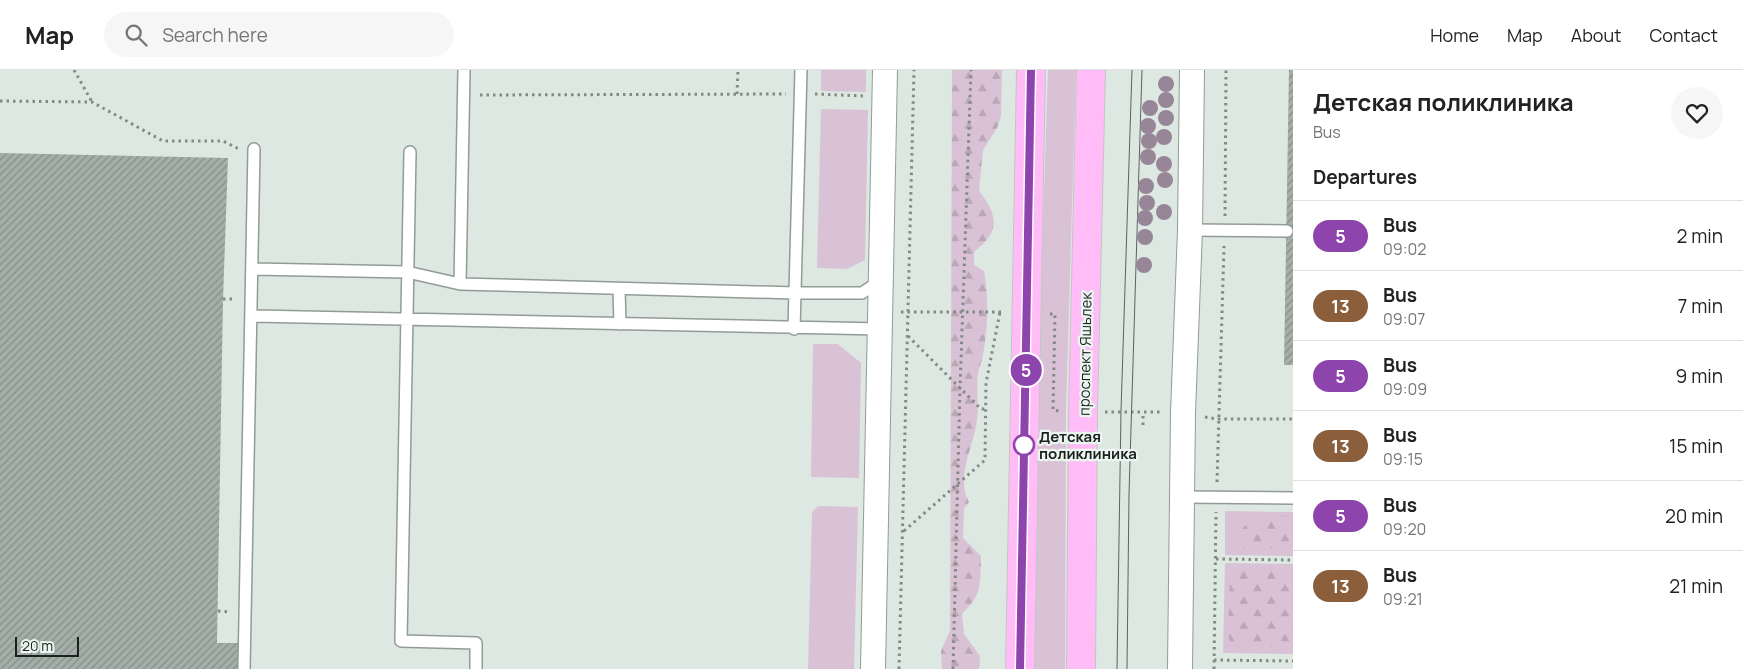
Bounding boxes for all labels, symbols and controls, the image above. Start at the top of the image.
search box [104,12,454,57]
text: Map [25,18,74,51]
icon: search [122,21,150,49]
text: Search here [162,22,268,48]
text: Home [1430,23,1479,47]
text: Map [1507,23,1543,47]
text: About [1571,23,1621,47]
text: Contact [1649,23,1718,47]
text: Детская поликлиника [1313,85,1574,118]
button: heart [1671,87,1723,139]
text: Bus [1313,121,1341,143]
text: Departures [1313,164,1417,190]
text: Bus [1383,212,1417,238]
text: 2 min [1677,223,1723,249]
text: 5 [1335,224,1346,248]
text: 09:02 [1383,238,1426,260]
text: Bus [1383,282,1417,308]
street label: проспект Яшьлек [1073,291,1097,416]
text: 7 min [1678,293,1723,319]
text: 13 [1331,294,1350,318]
text: 09:07 [1383,308,1425,330]
text: Bus [1383,352,1417,378]
line badge: 5 [1010,354,1042,386]
text: 5 [1021,358,1031,382]
text: 9 min [1676,363,1723,389]
text: 5 [1335,364,1346,388]
text: 09:09 [1383,378,1427,400]
text: Bus [1383,422,1417,448]
place label: Детская поликлиника [1039,426,1137,464]
text: 15 min [1669,433,1723,459]
marker: Детская поликлиника [1013,434,1035,456]
text: 13 [1331,434,1350,458]
text: 09:15 [1383,448,1423,470]
text: Bus [1383,492,1417,518]
text: 20 min [1665,503,1723,529]
text: 5 [1335,504,1346,528]
text: 09:20 [1383,518,1426,540]
text: Bus [1383,562,1417,588]
text: 21 min [1669,573,1723,599]
text: 13 [1331,574,1350,598]
text: 09:21 [1383,588,1423,610]
scale bar [15,634,79,657]
text: 20 m [22,636,53,655]

